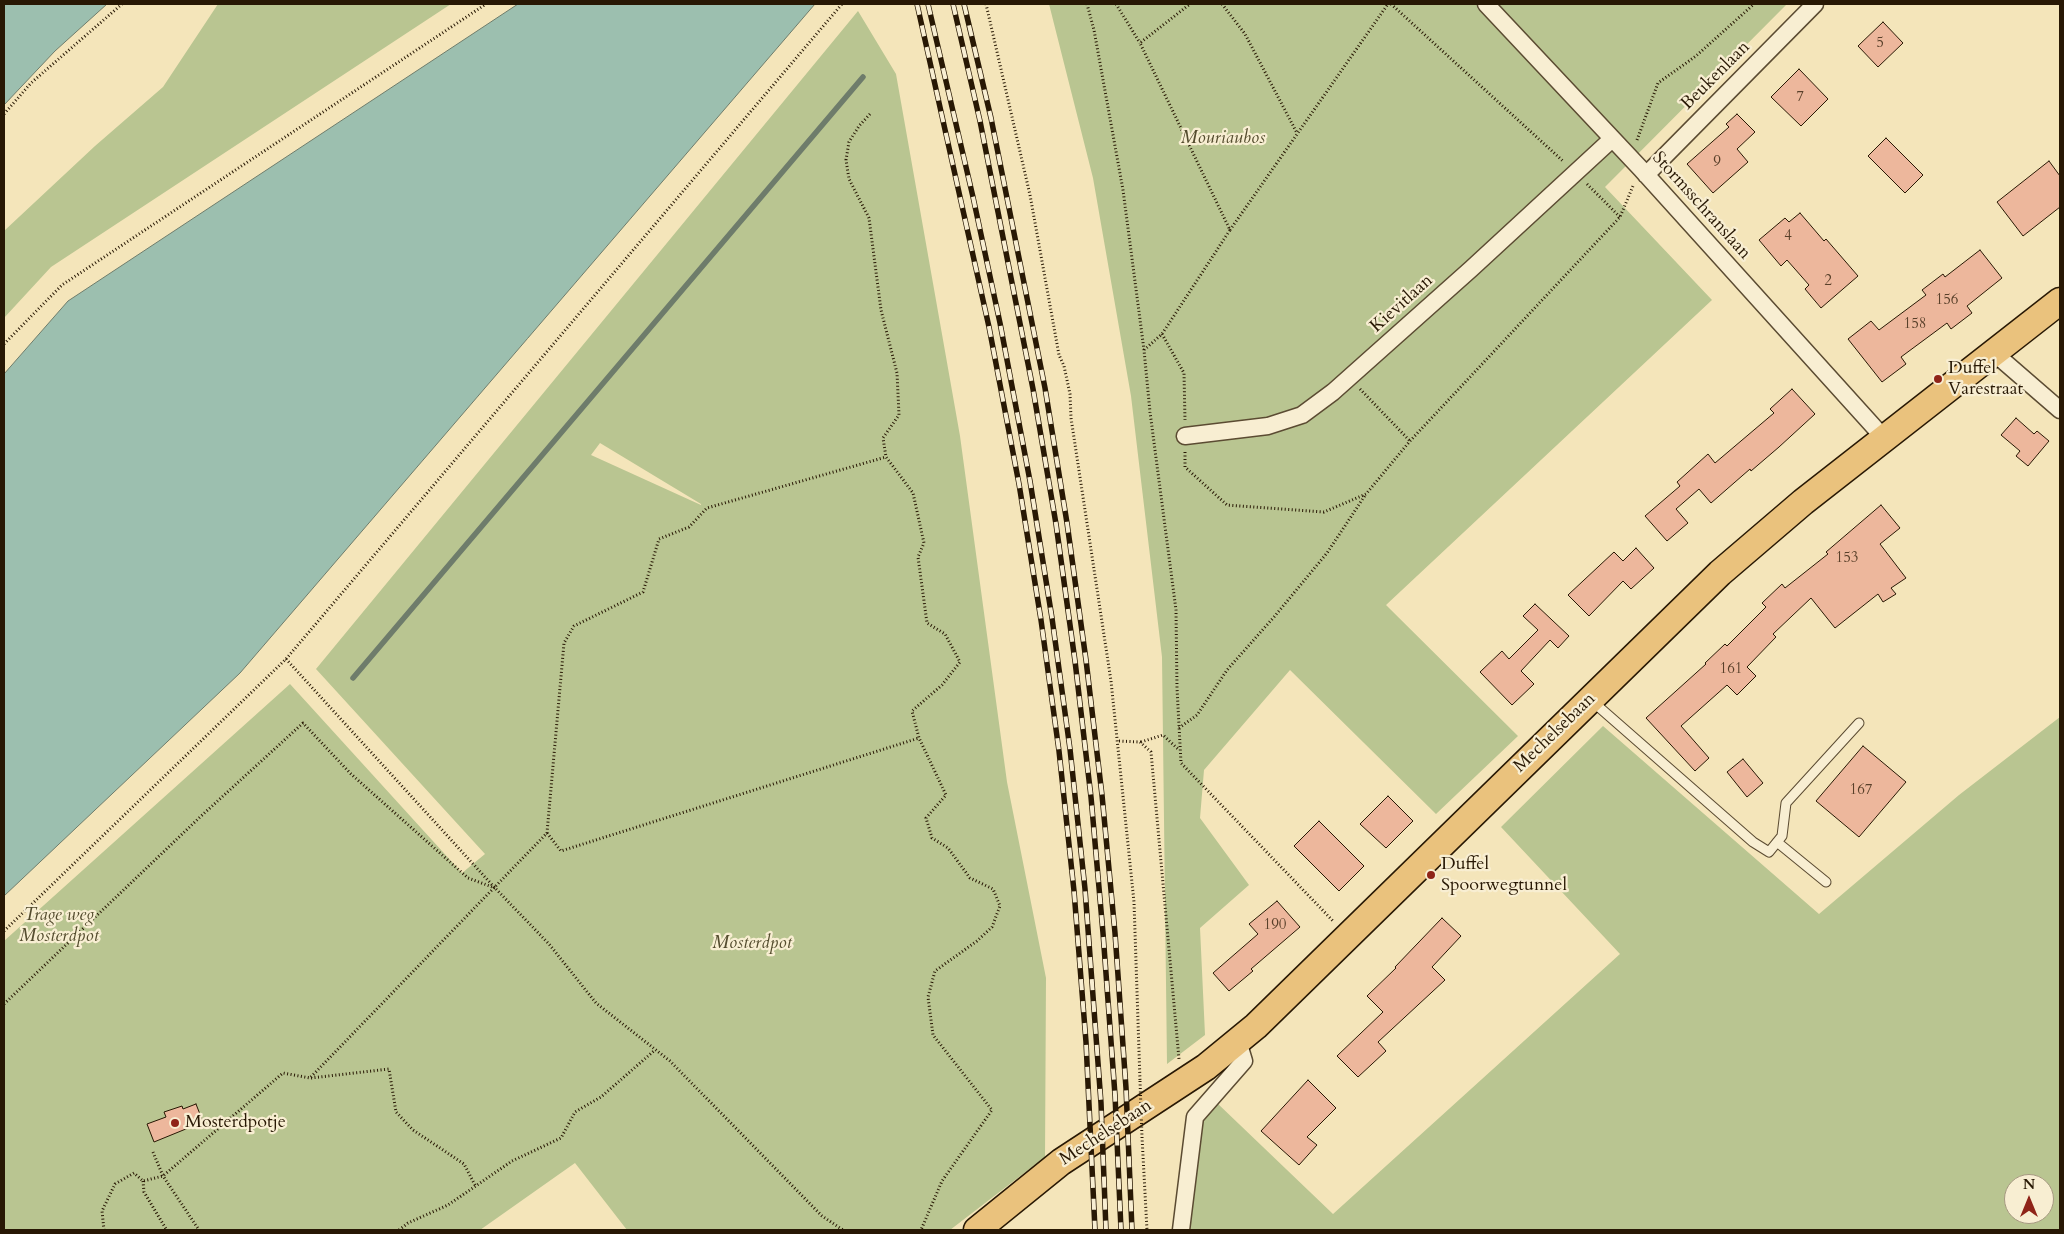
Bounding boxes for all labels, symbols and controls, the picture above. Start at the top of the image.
house number: 5 [1876,35,1884,53]
street label: Beukenlaan [1677,37,1755,115]
house number: 7 [1796,89,1804,107]
park label: Mouriaubos [1181,128,1265,150]
street label: Stormsschranslaan [1647,148,1755,264]
house number: 9 [1713,154,1721,172]
house number: 4 [1784,228,1792,246]
street label: Kievitlaan [1366,270,1438,338]
house number: 2 [1824,273,1832,291]
house number: 156 [1935,292,1959,310]
house number: 158 [1903,316,1927,334]
place label: Duffel Varestraat [1948,358,2023,400]
marker: Duffel Varestraat [1932,373,1944,385]
house number: 153 [1835,550,1859,568]
house number: 161 [1719,661,1743,679]
street label: Mechelsebaan [1510,689,1600,777]
house number: 167 [1849,782,1873,800]
place label: Duffel Spoorwegtunnel [1441,854,1567,896]
marker: Duffel Spoorwegtunnel [1425,869,1437,881]
park label: Trage weg Mosterdpot [19,905,99,948]
house number: 190 [1263,917,1287,935]
park label: Mosterdpot [712,933,792,955]
street label: Mechelsebaan [1056,1095,1156,1171]
place label: Mosterdpotje [185,1112,286,1134]
marker: Mosterdpotje [169,1117,181,1129]
north arrow [2004,1174,2054,1224]
text: N [2023,1175,2035,1194]

